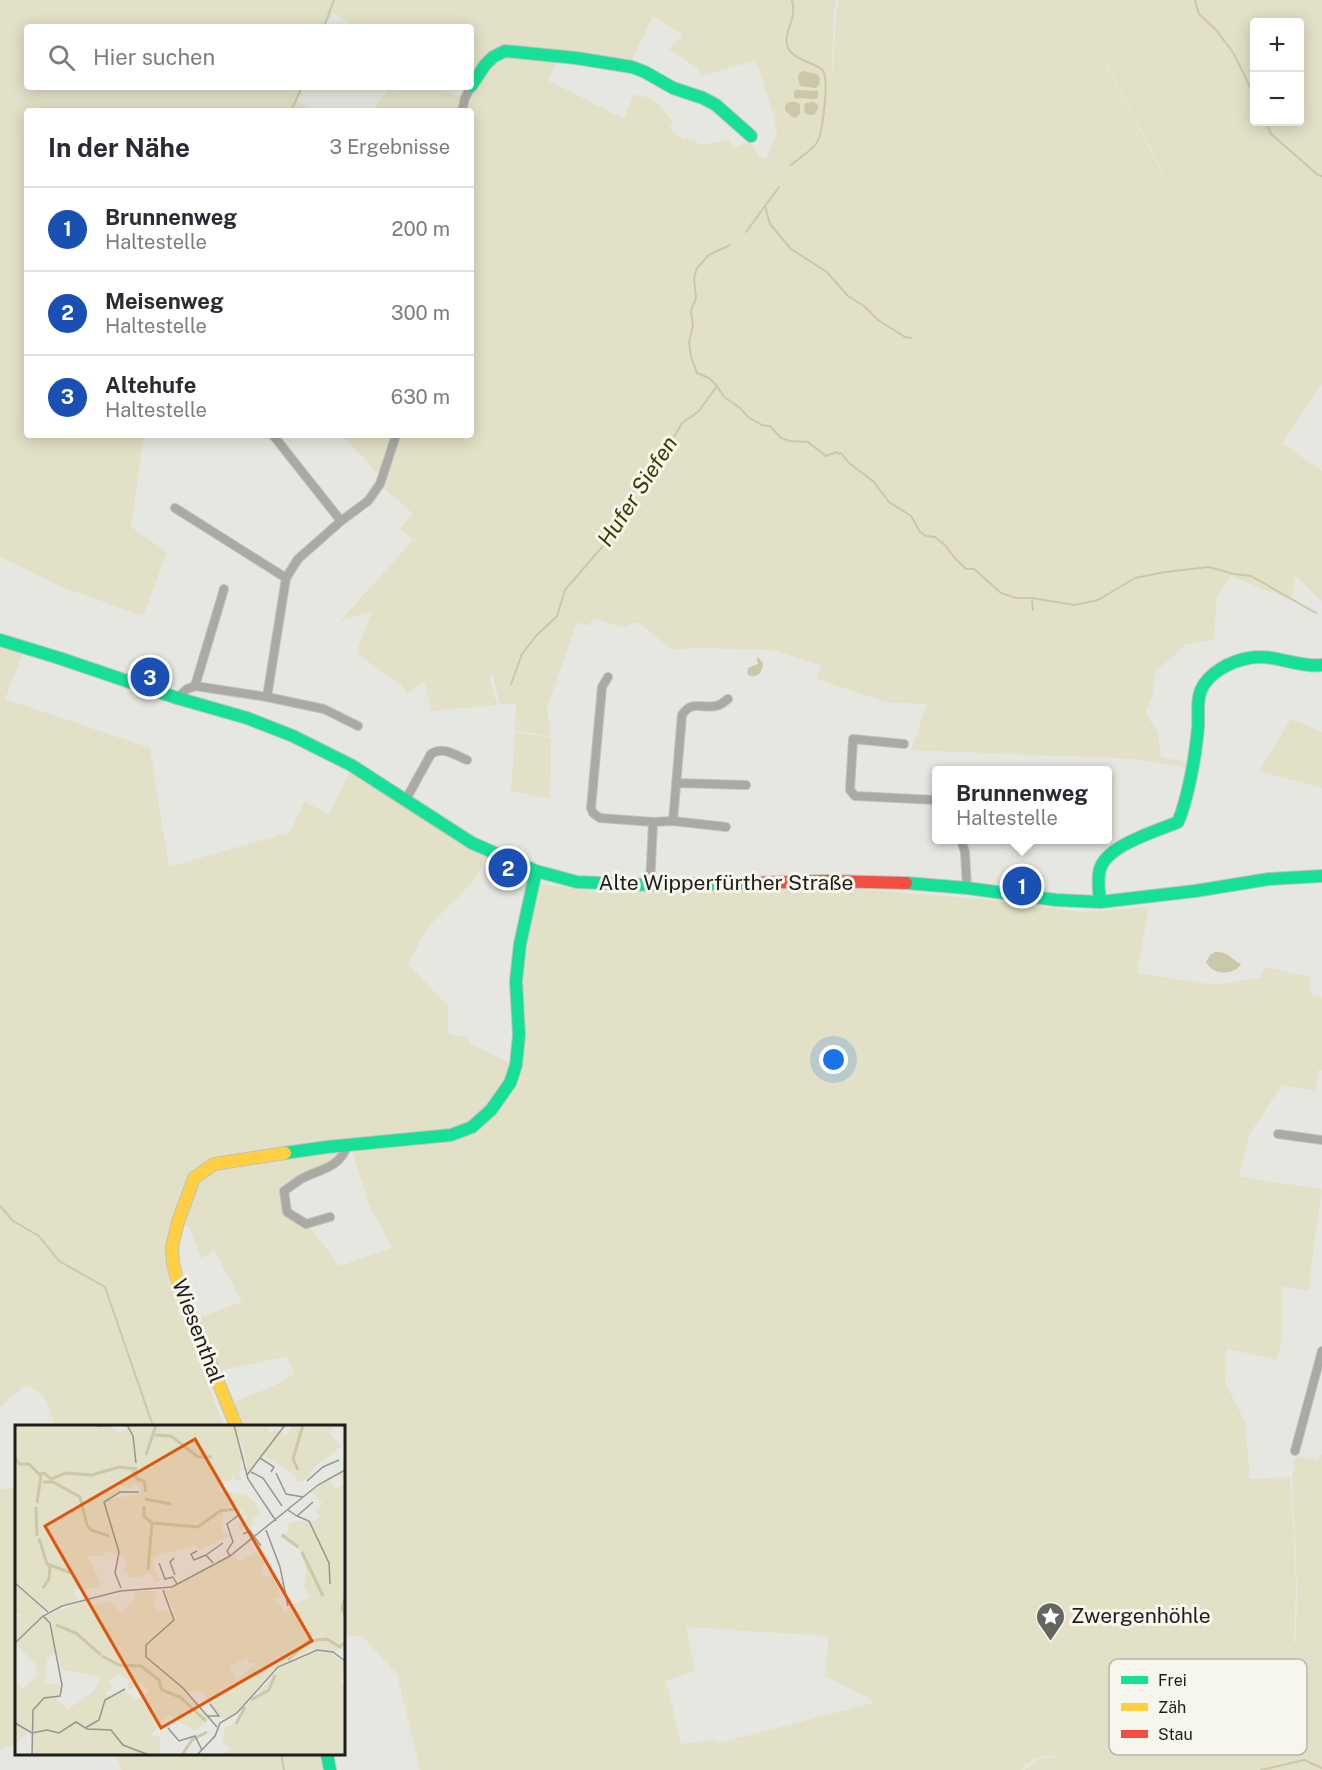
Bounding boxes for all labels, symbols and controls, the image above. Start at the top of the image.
map controls [1250,18,1304,126]
button: + [1250,18,1304,72]
search box [24,24,474,90]
icon: search [45,41,78,74]
text: Hier suchen [93,44,215,70]
button: − [1250,72,1304,126]
text: In der Nähe [48,132,190,163]
text: 3 Ergebnisse [329,135,450,159]
text: Brunnenweg [105,204,237,230]
text: 1 [63,217,72,241]
text: 200 m [392,217,450,241]
text: Haltestelle [105,230,207,254]
text: Meisenweg [105,288,224,314]
text: 2 [61,301,74,325]
text: 300 m [391,301,450,325]
text: Haltestelle [105,314,207,338]
text: Altehufe [105,372,196,398]
text: 3 [61,385,74,409]
text: 630 m [391,385,450,409]
text: Haltestelle [105,398,207,422]
water label: Hufer Siefen [592,431,682,551]
pin: 3 [130,654,170,700]
popup [932,766,1112,844]
text: Brunnenweg [956,780,1088,806]
text: Haltestelle [956,806,1058,830]
pin: 2 [488,846,528,890]
pin: 1 [1002,864,1042,908]
street label: Alte Wipperfürther Straße [599,870,853,895]
your location [819,1045,848,1074]
street label: Wiesenthal [167,1275,230,1386]
inset map [15,1425,345,1755]
place icon: Zwergenhöhle [1034,1600,1066,1642]
place label: Zwergenhöhle [1071,1603,1211,1628]
legend [1109,1659,1307,1755]
text: Frei [1158,1671,1187,1690]
text: Zäh [1158,1698,1186,1717]
text: Stau [1158,1725,1193,1744]

